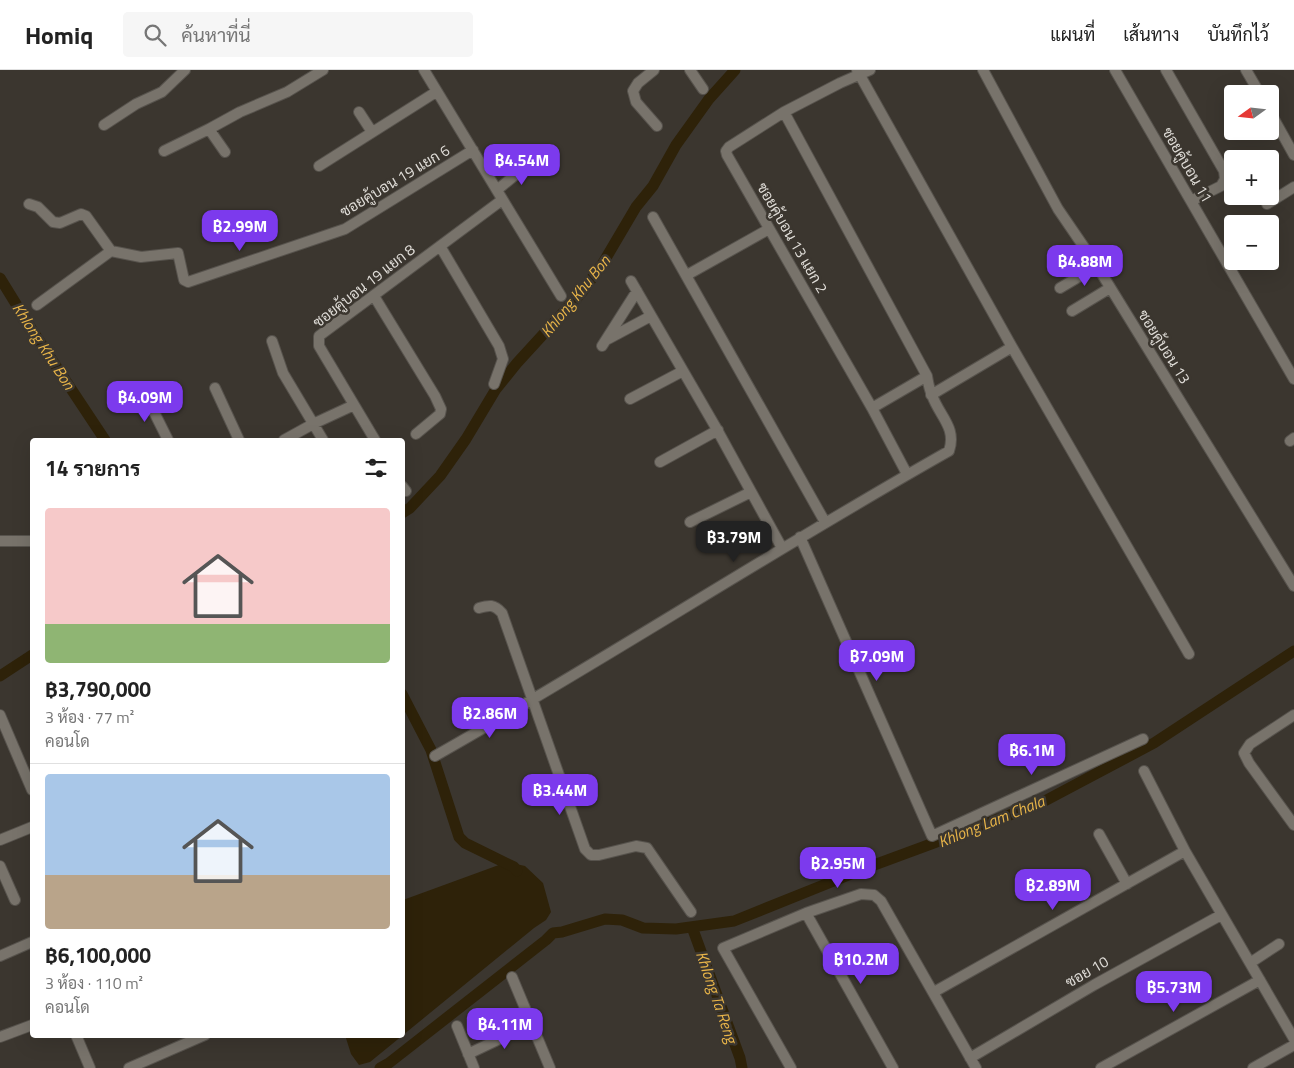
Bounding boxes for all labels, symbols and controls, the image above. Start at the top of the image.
search box [123,12,473,57]
text: Homiq [25,17,93,53]
text: ค้นหาที่นี่ [181,20,251,49]
icon: search [141,21,169,49]
text: แผนที่ [1050,21,1095,48]
text: เส้นทาง [1123,21,1179,48]
text: บันทึกไว้ [1207,21,1269,48]
north arrow [1224,85,1279,140]
map controls [1224,85,1279,270]
street label: ซอยคู้บอน 11 [1157,123,1218,207]
street label: ซอยคู้บอน 19 แยก 6 [335,139,454,223]
pin: ฿4.54M [481,144,563,186]
text: ฿4.54M [495,148,549,172]
button: + [1224,150,1279,205]
street label: ซอยคู้บอน 13 แยก 2 [751,178,834,298]
pin: ฿2.99M [199,210,281,252]
text: ฿2.99M [213,214,267,238]
button: − [1224,215,1279,270]
street label: ซอยคู้บอน 19 แยก 8 [307,238,420,333]
pin: ฿4.88M [1044,244,1126,287]
water label: Khlong Khu Bon [534,249,616,342]
text: ฿4.88M [1058,249,1112,273]
water label: Khlong Khu Bon [7,298,82,395]
street label: ซอยคู้บอน 13 [1132,305,1196,388]
pin: ฿4.09M [104,380,186,423]
text: ฿4.09M [118,385,172,409]
text: 14 รายการ [45,452,140,484]
icon: filters [362,454,390,482]
pin: ฿3.79M [693,520,775,563]
text: ฿3.79M [707,525,761,549]
icon: home [173,541,263,631]
pin: ฿7.09M [836,640,918,682]
text: ฿7.09M [850,644,904,668]
text: ฿3,790,000 [45,673,151,705]
pin: ฿2.86M [449,696,531,739]
text: ฿2.86M [463,701,517,725]
text: 3 ห้อง · 77 m² [45,705,134,729]
text: คอนโด [45,729,90,753]
pin: ฿6.1M [997,734,1067,776]
text: ฿6.1M [1009,738,1055,762]
pin: ฿3.44M [519,774,601,816]
text: ฿3.44M [533,778,587,802]
water label: Khlong Lam Chala [934,788,1049,853]
icon: home [173,806,263,896]
pin: ฿2.95M [797,846,879,889]
text: ฿2.95M [811,851,865,875]
pin: ฿2.89M [1012,868,1094,911]
text: ฿2.89M [1026,873,1080,897]
text: ฿6,100,000 [45,939,151,971]
pin: ฿10.2M [820,942,902,985]
text: ฿10.2M [834,947,888,971]
water label: Khlong Ta Reng [690,948,745,1049]
street label: ซอย 10 [1061,950,1113,993]
pin: ฿5.73M [1133,970,1215,1013]
text: 3 ห้อง · 110 m² [45,971,143,995]
text: ฿5.73M [1147,975,1201,999]
text: คอนโด [45,995,90,1019]
pin: ฿4.11M [464,1008,546,1050]
text: ฿4.11M [478,1012,532,1036]

